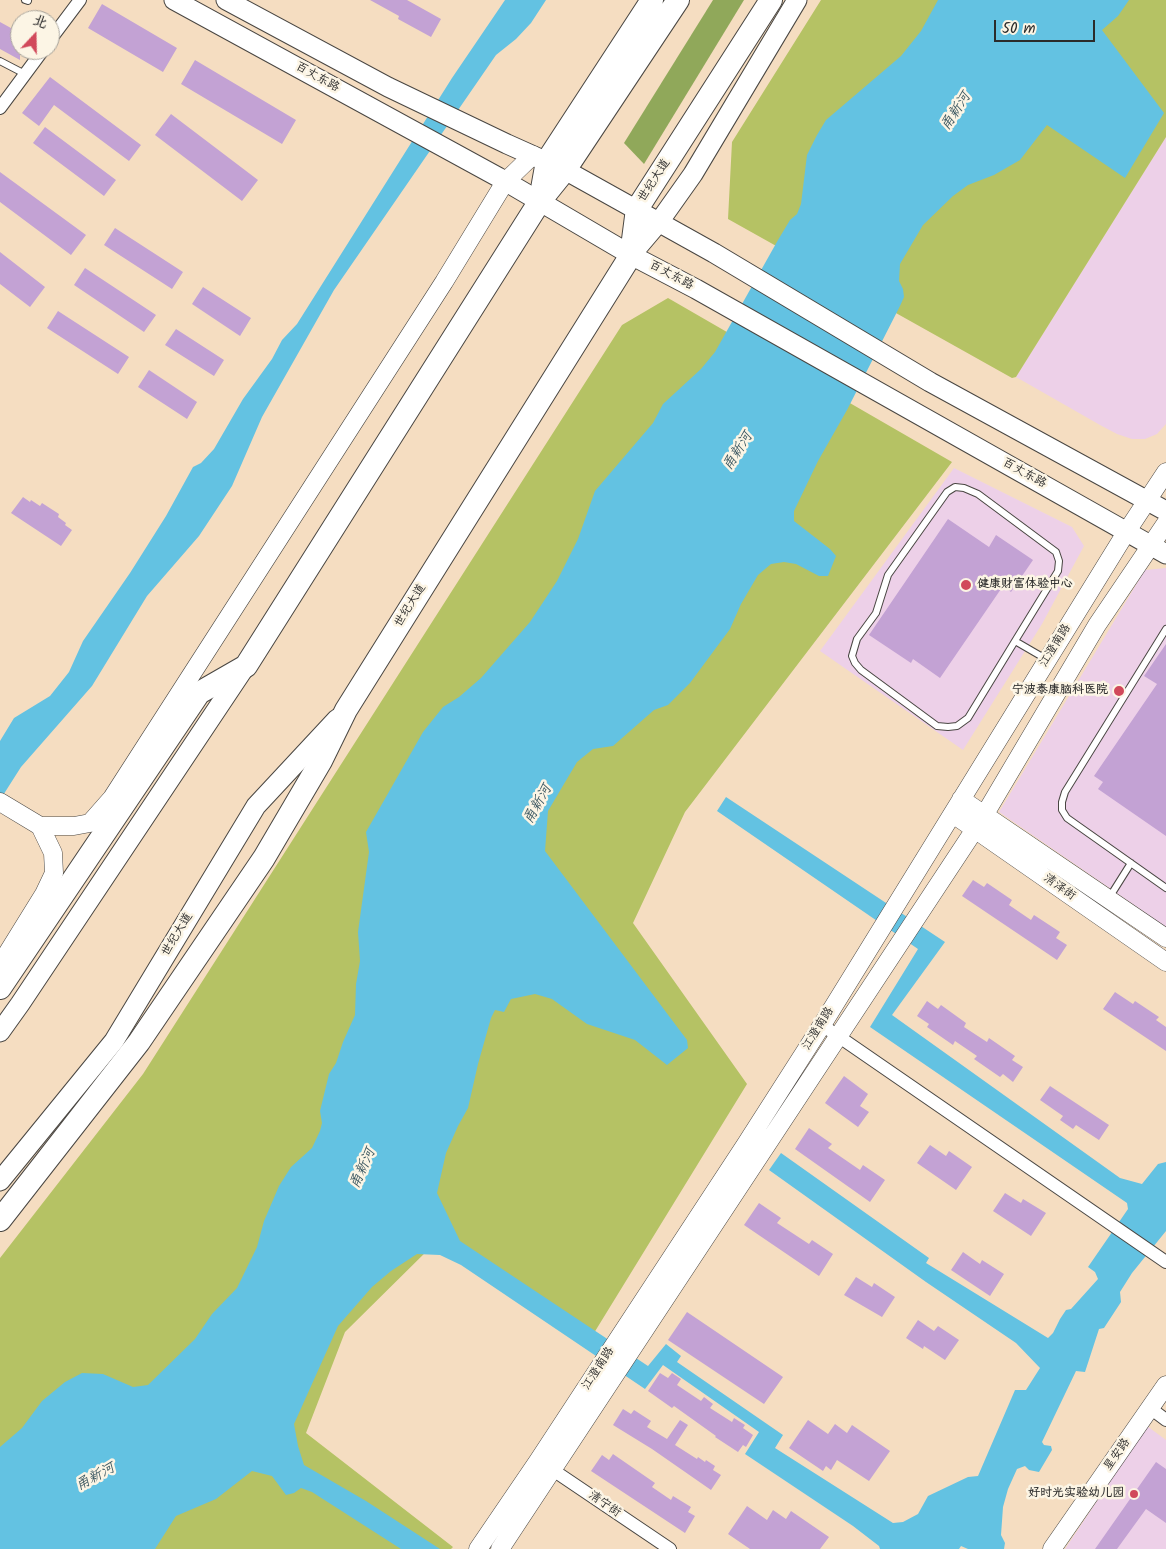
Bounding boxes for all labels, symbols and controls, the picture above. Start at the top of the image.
text: 北 [30,9,50,35]
north arrow [10,10,60,60]
scale bar [996,10,1097,42]
text: 50 m [1002,17,1036,41]
street label: 百丈东路 [293,60,341,96]
water label: 甬新河 [939,90,975,134]
street label: 世纪大道 [636,157,674,205]
street label: 百丈东路 [646,258,696,294]
water label: 甬新河 [721,430,757,474]
street label: 百丈东路 [1000,456,1048,492]
marker: 健康财富体验中心 [959,578,973,592]
place label: 健康财富体验中心 [977,578,1073,592]
street label: 世纪大道 [392,582,430,630]
street label: 江澄南路 [1037,622,1075,670]
place label: 宁波泰康脑科医院 [1012,684,1108,698]
marker: 宁波泰康脑科医院 [1112,684,1126,698]
water label: 甬新河 [521,783,557,827]
street label: 清泽街 [1040,872,1078,904]
street label: 世纪大道 [159,911,197,959]
street label: 江澄南路 [800,1005,838,1053]
water label: 甬新河 [348,1146,380,1192]
street label: 江澄南路 [580,1345,618,1393]
street label: 星安路 [1102,1436,1134,1474]
water label: 甬新河 [74,1460,118,1496]
place label: 好时光实验幼儿园 [1028,1487,1124,1501]
marker: 好时光实验幼儿园 [1128,1488,1140,1500]
street label: 清宁街 [585,1489,623,1521]

